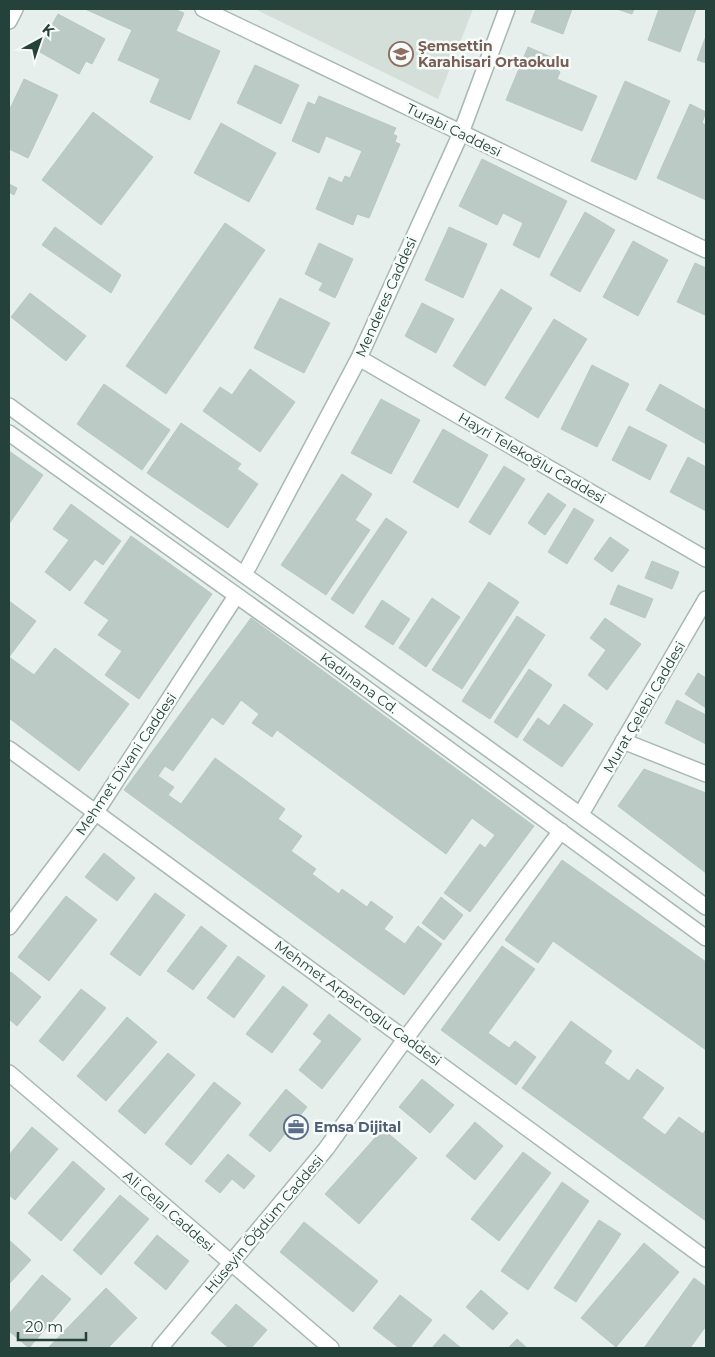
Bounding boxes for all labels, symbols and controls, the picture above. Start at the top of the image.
north arrow [15,15,65,65]
text: K [39,20,59,41]
place label: Şemsettin Karahisari Ortaokulu [418,37,569,71]
school or university icon: Şemsettin Karahisari Ortaokulu [388,41,414,67]
street label: Turabi Caddesi [403,99,505,161]
street label: Menderes Caddesi [351,234,421,360]
street label: Hayri Telekoğlu Caddesi [455,408,609,508]
street label: Murat Çelebi Caddesi [599,638,689,776]
street label: Kadınana Cd. [316,649,402,717]
street label: Mehmet Divani Caddesi [72,689,180,839]
street label: Mehmet Arpacroglu Caddesi [271,936,445,1070]
office icon: Emsa Dijital [283,1114,309,1140]
place label: Emsa Dijital [314,1118,401,1136]
street label: Hüseyin Öğdüm Caddesi [201,1151,327,1297]
street label: Ali Celal Caddesi [120,1167,218,1255]
scale bar [18,1310,85,1342]
text: 20 m [25,1317,63,1336]

